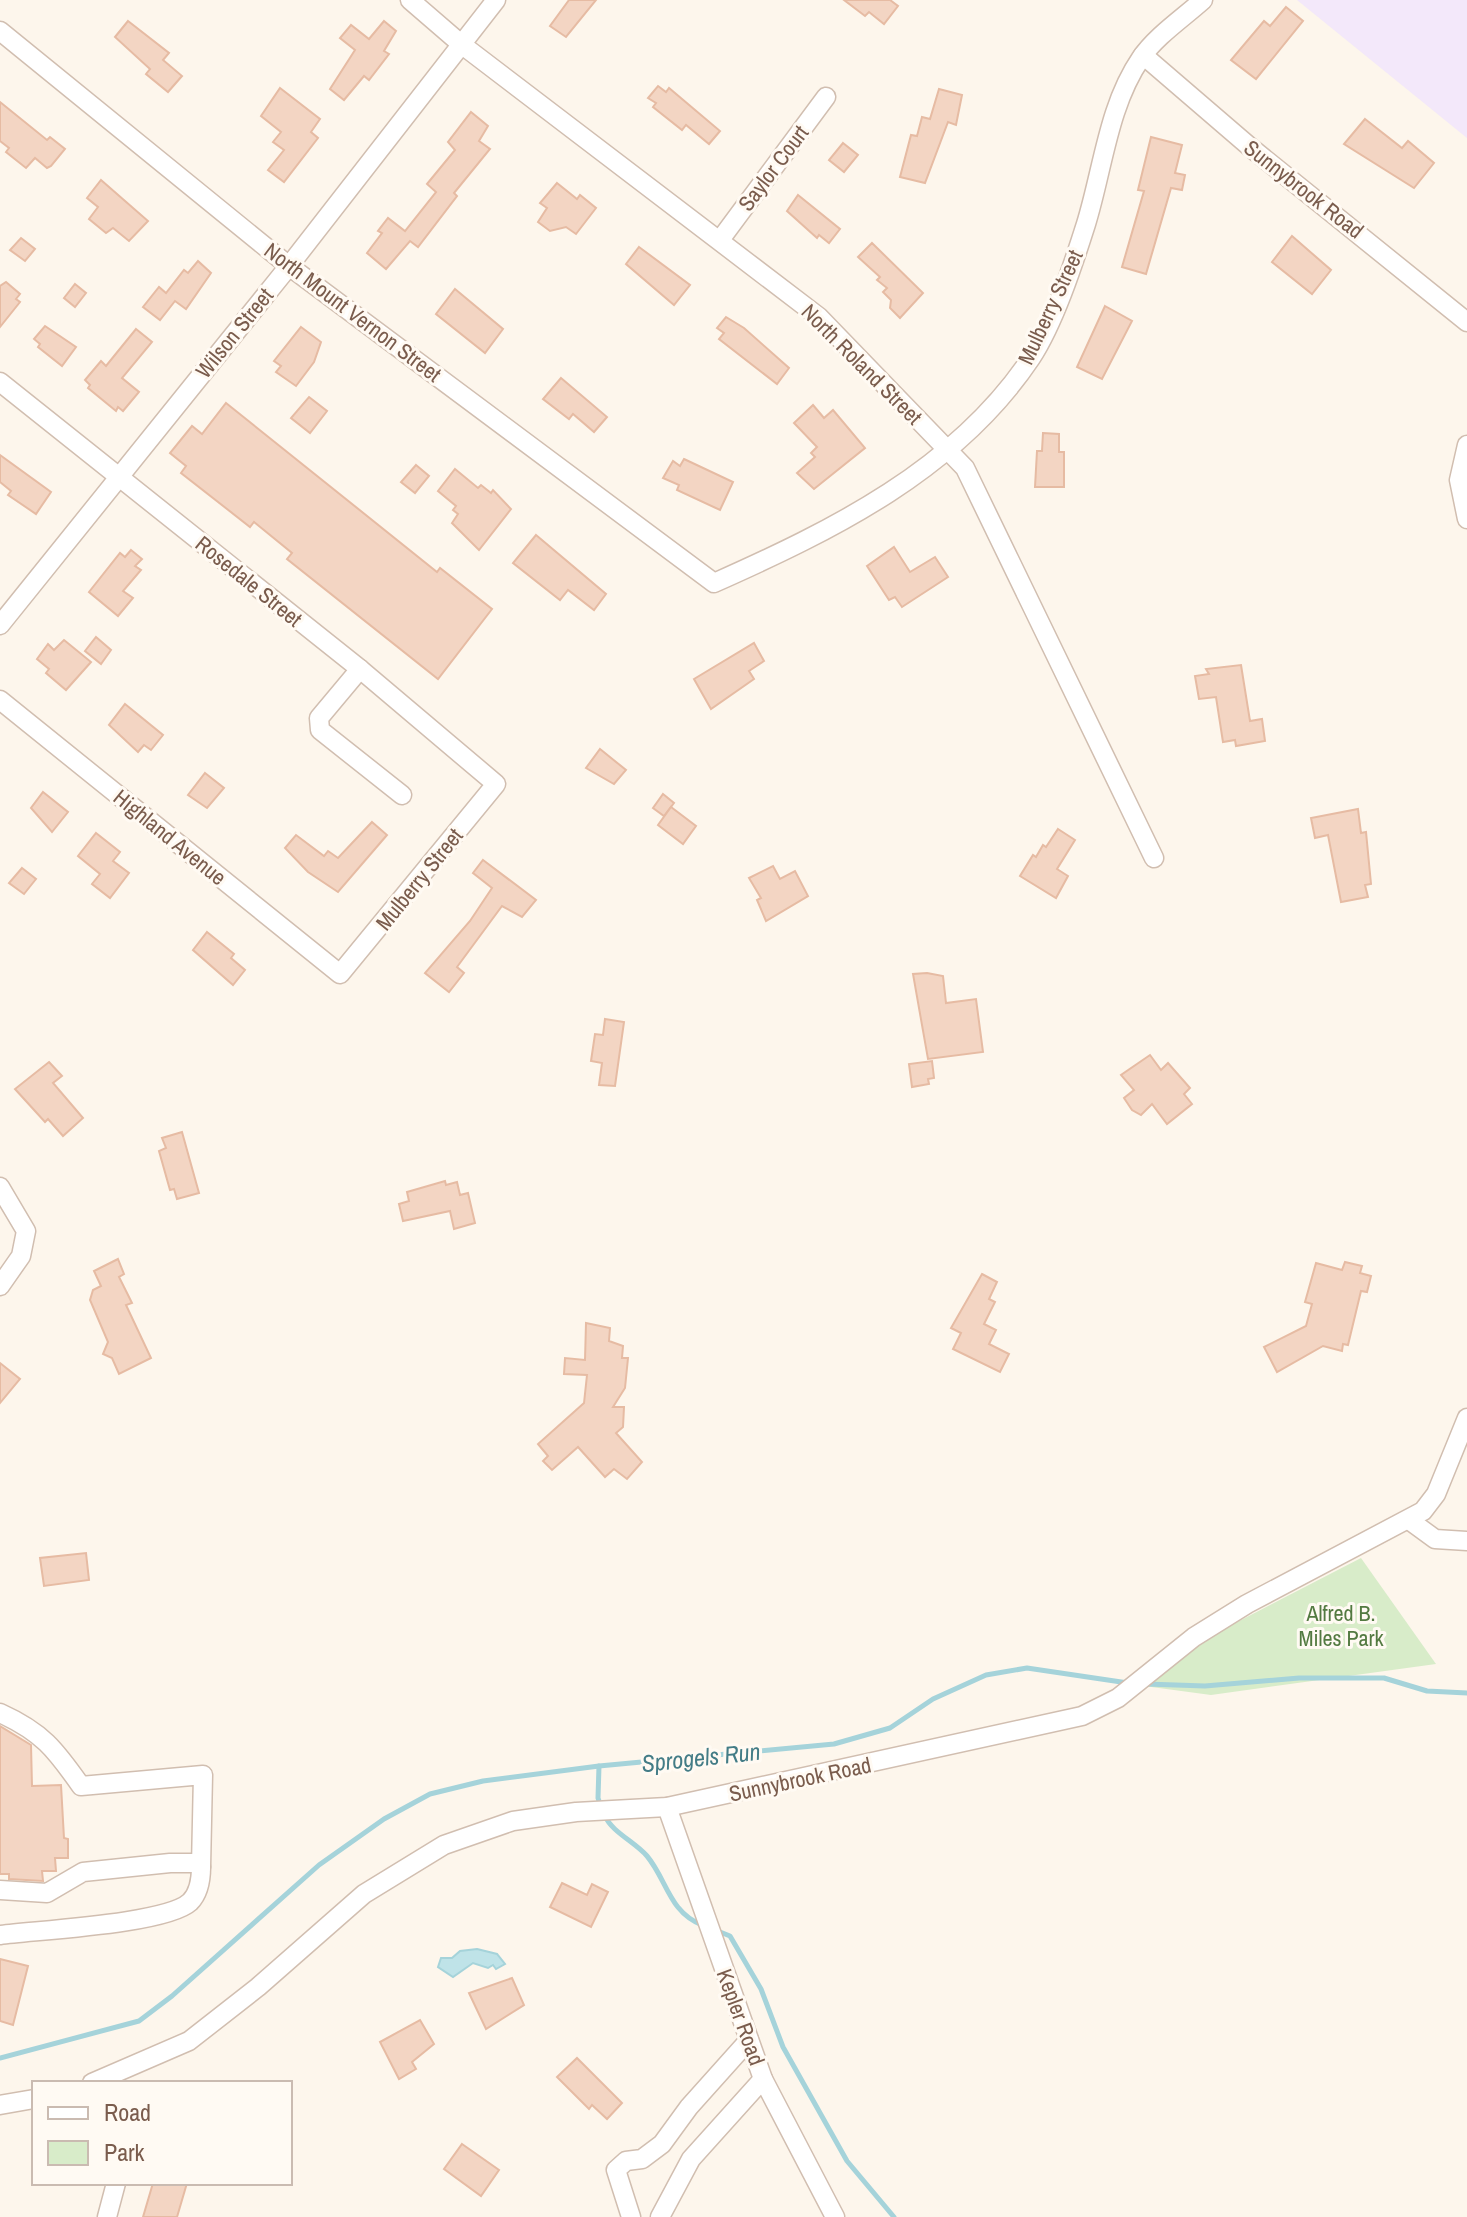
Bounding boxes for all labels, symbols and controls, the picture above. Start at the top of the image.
street label: Saylor Court [731,119,815,217]
street label: Sunnybrook Road [1238,133,1370,245]
street label: North Mount Vernon Street [258,235,448,389]
street label: Mulberry Street [1010,245,1090,369]
street label: Wilson Street [188,281,280,385]
street label: North Roland Street [795,297,929,431]
street label: Rosedale Street [189,529,309,633]
street label: Highland Avenue [107,782,233,892]
street label: Mulberry Street [369,822,469,936]
park label: Alfred B. Miles Park [1298,1598,1385,1653]
water label: Sprogels Run [640,1735,762,1779]
street label: Sunnybrook Road [726,1749,874,1809]
street label: Kepler Road [710,1965,772,2069]
legend [32,2081,292,2185]
text: Road [104,2096,151,2128]
text: Park [104,2136,145,2168]

